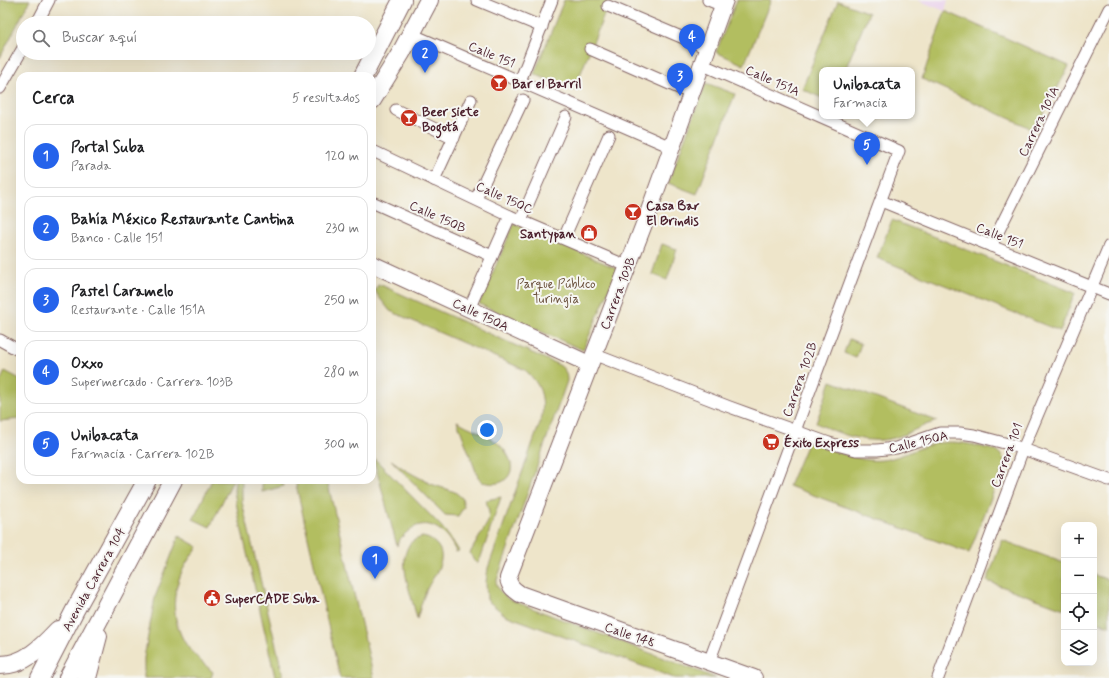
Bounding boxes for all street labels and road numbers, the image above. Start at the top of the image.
street label: Calle 151 [465,38,517,73]
street label: Calle 151A [743,62,802,101]
street label: Carrera 101A [1015,84,1064,160]
street label: Calle 150C [473,178,536,219]
street label: Calle 150B [406,197,468,237]
street label: Calle 151 [973,219,1025,253]
street label: Carrera 103B [597,255,640,332]
street label: Calle 150A [449,295,511,336]
street label: Carrera 102B [779,340,822,419]
street label: Carrera 101 [987,421,1028,490]
street label: Calle 150A [887,427,950,458]
street label: Avenida Carrera 104 [59,525,130,635]
street label: Calle 148 [602,619,657,652]

